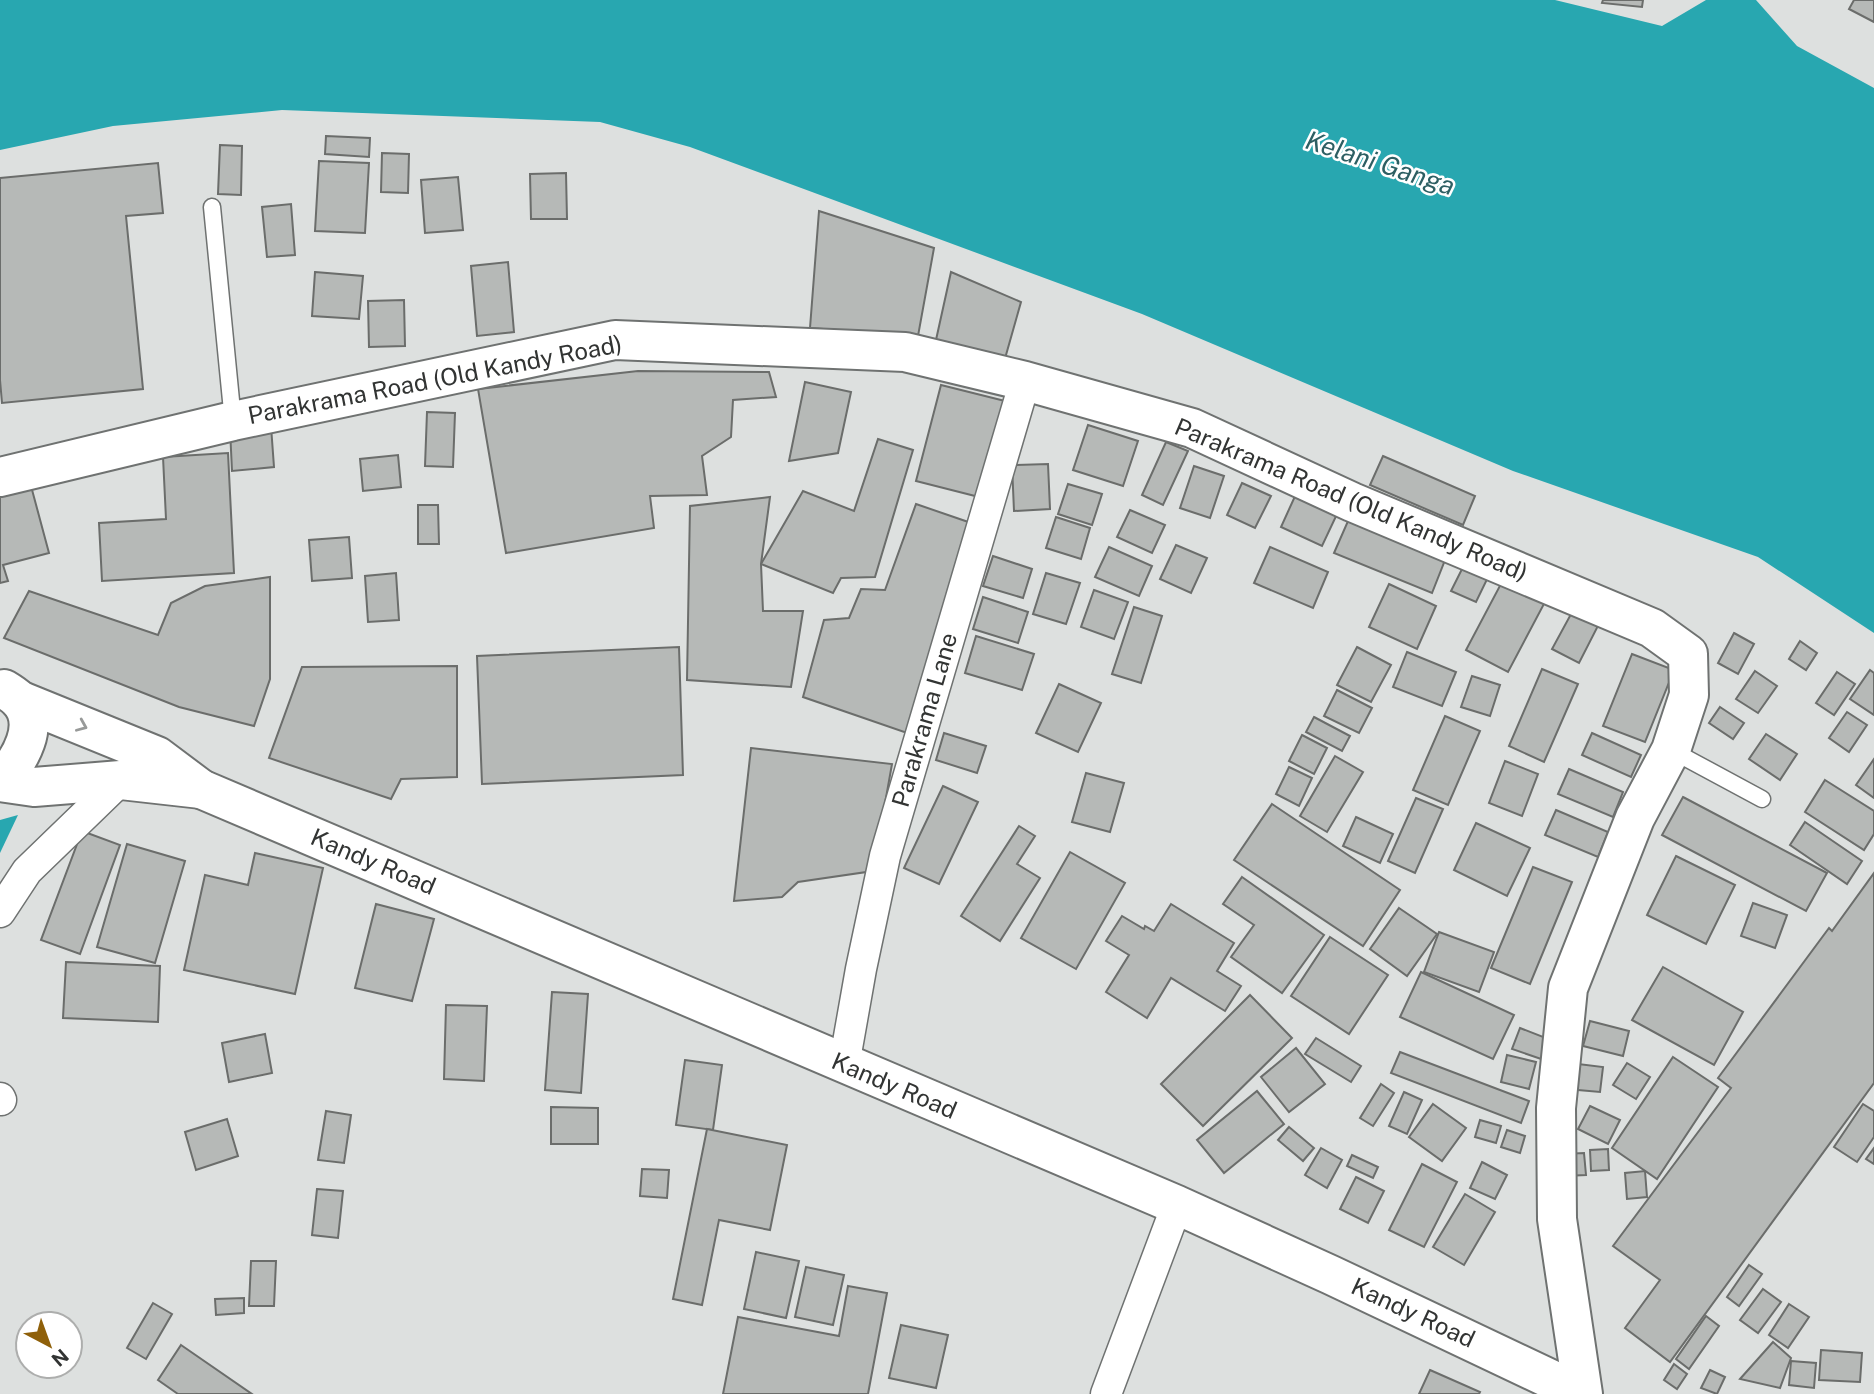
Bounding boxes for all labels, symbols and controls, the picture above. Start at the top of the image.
water label: Kelani Ganga [1302,124,1459,201]
street label: Parakrama Road (Old Kandy Road) [245,329,624,429]
street label: Parakrama Road (Old Kandy Road) [1171,412,1532,586]
street label: Parakrama Lane [886,629,962,810]
one-way arrow [75,718,88,732]
street label: Kandy Road [307,822,440,900]
street label: Kandy Road [828,1046,961,1124]
street label: Kandy Road [1347,1271,1480,1353]
north arrow [14,1310,84,1380]
text: N [47,1345,73,1371]

